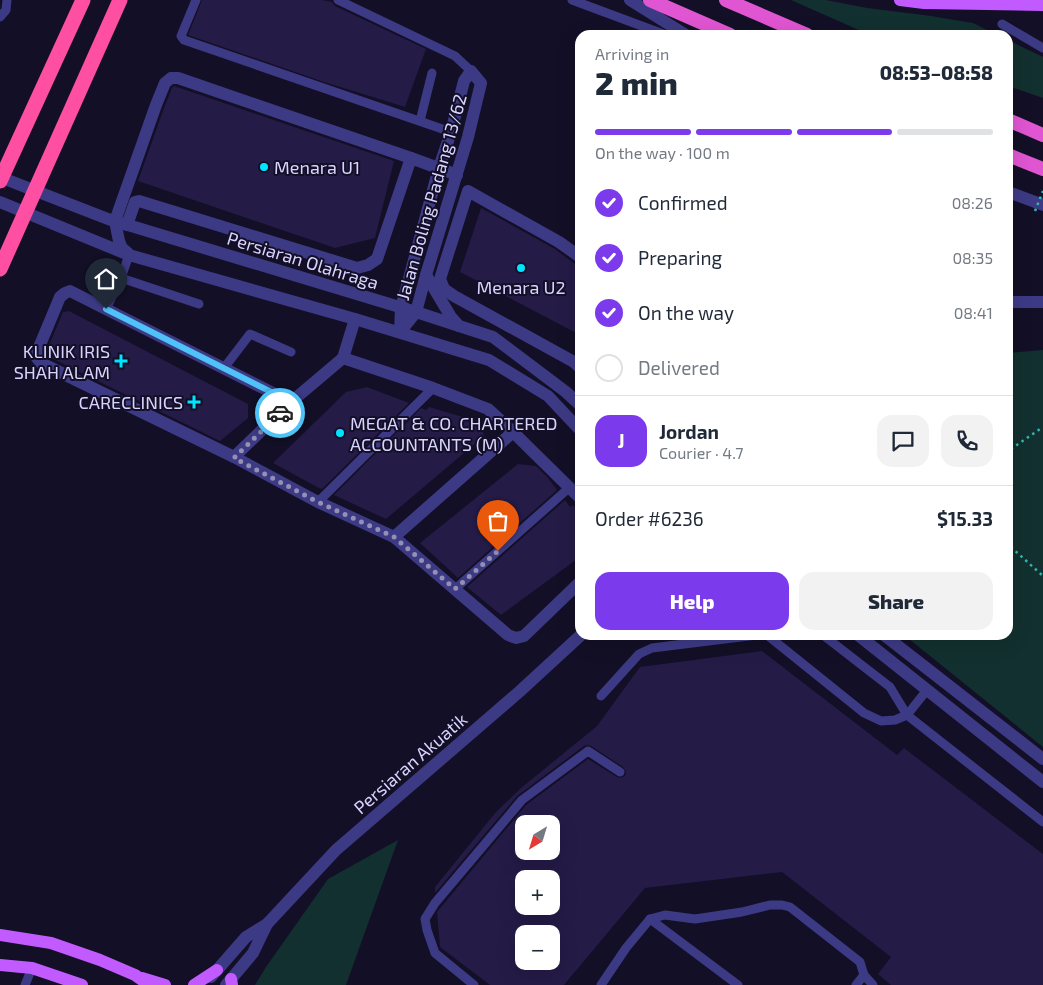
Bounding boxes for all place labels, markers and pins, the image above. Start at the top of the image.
place label: Menara U1 [274,156,360,178]
marker: Menara U1 [258,161,270,173]
pin [85,258,127,309]
marker: Menara U2 [515,262,527,274]
place label: Menara U2 [476,276,566,298]
place label: KLINIK IRIS SHAH ALAM [14,340,110,383]
marker: KLINIK IRIS SHAH ALAM [114,354,128,368]
place label: CARECLINICS [78,391,183,413]
marker: CARECLINICS [187,395,201,409]
place label: MEGAT & CO. CHARTERED ACCOUNTANTS (M) [350,412,557,455]
marker: MEGAT & CO. CHARTERED ACCOUNTANTS (M) [334,427,346,439]
pin [477,500,519,551]

